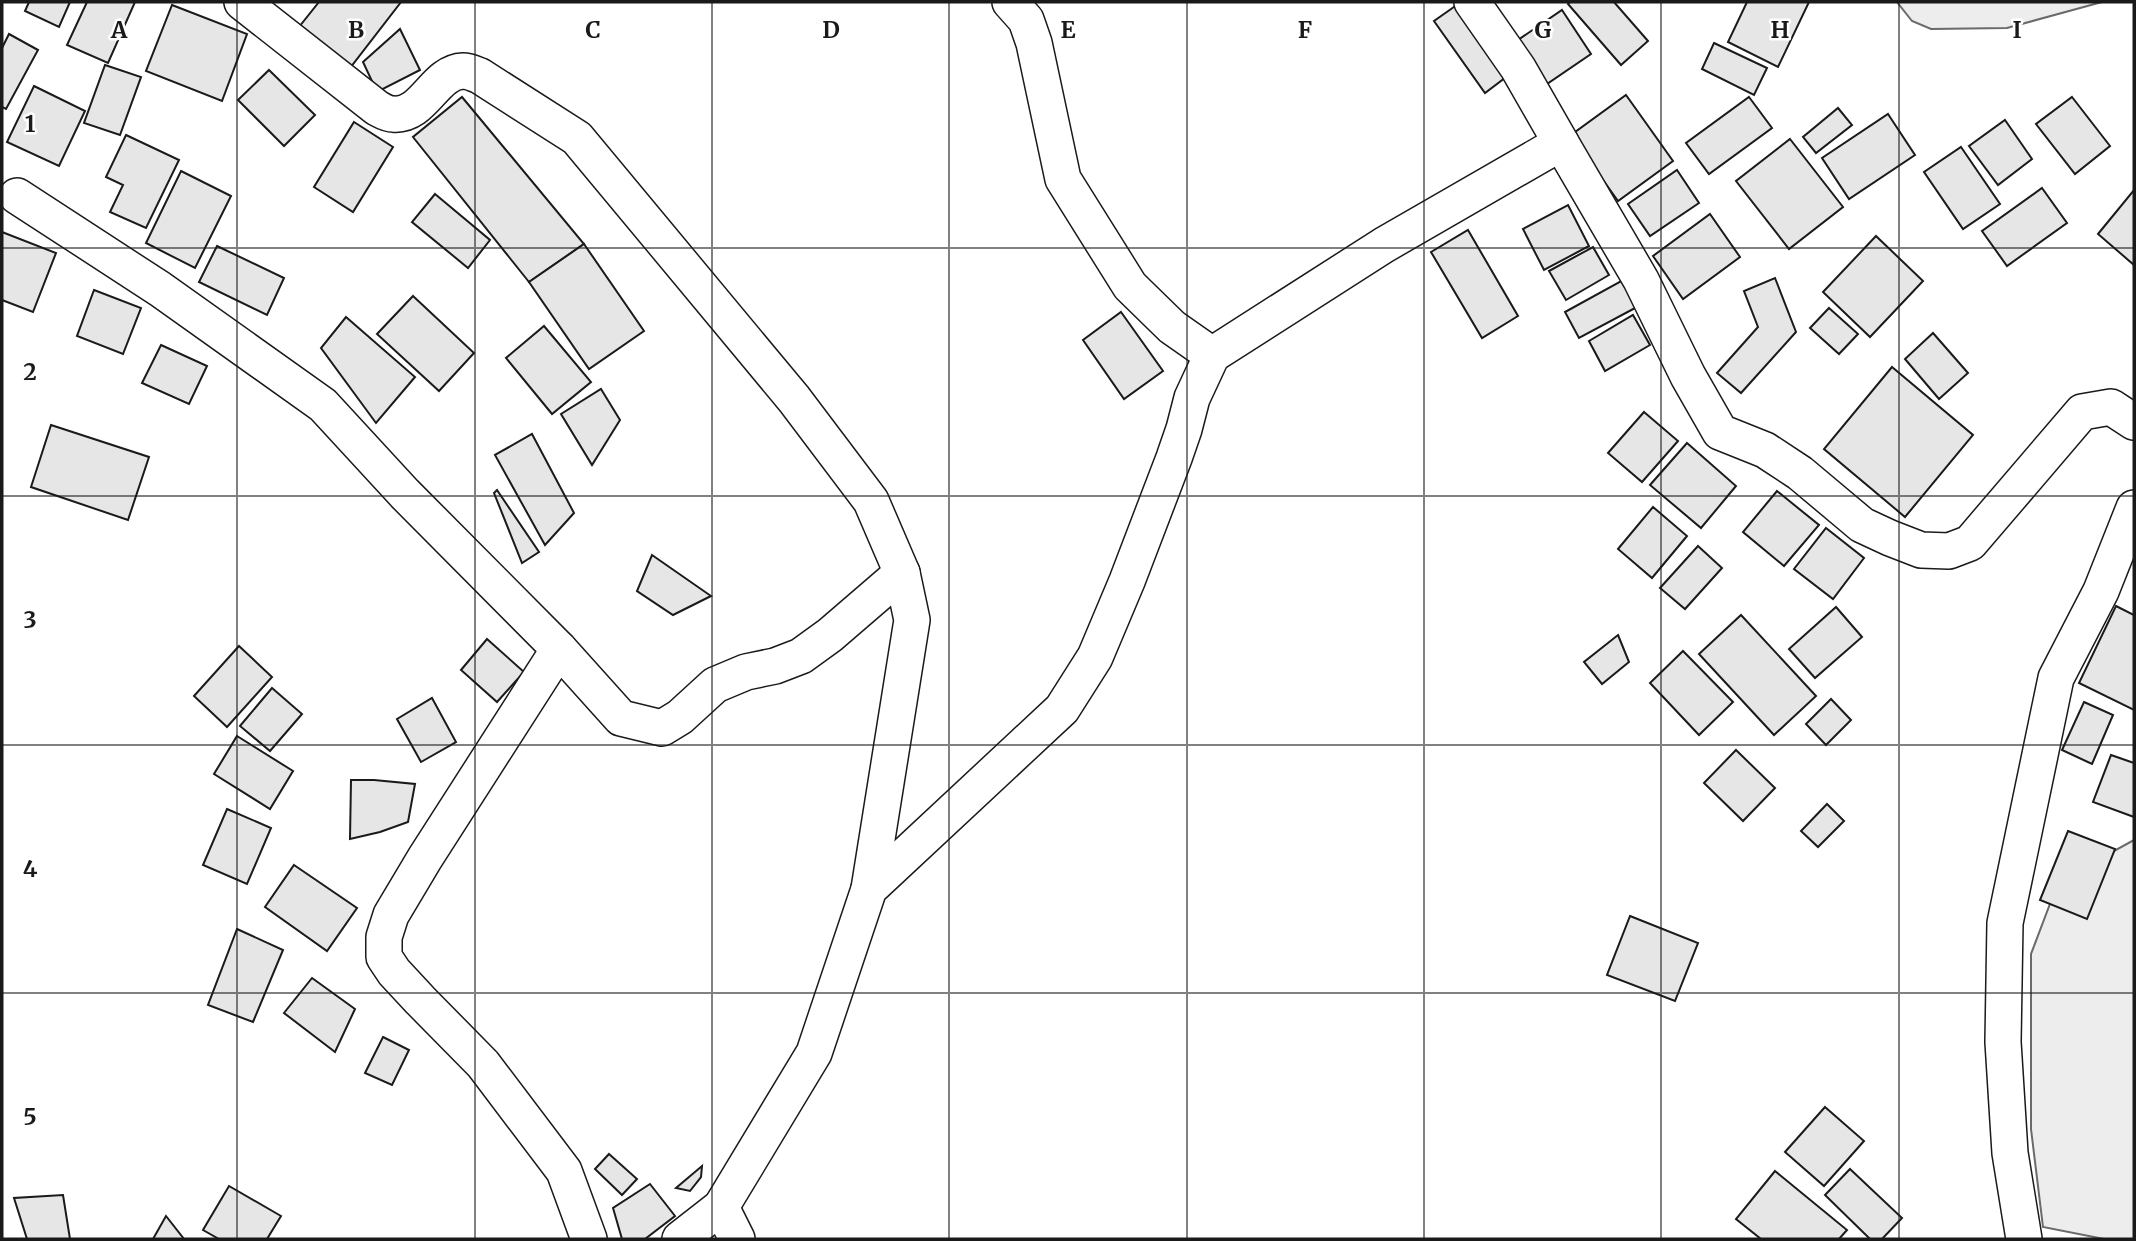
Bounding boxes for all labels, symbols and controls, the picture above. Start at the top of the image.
text: A [110,15,128,44]
text: B [348,15,364,44]
text: C [585,15,601,44]
text: D [822,15,840,44]
text: E [1060,15,1076,44]
text: F [1298,15,1312,44]
text: G [1535,15,1552,44]
text: H [1771,15,1790,44]
text: I [2012,15,2022,44]
text: 1 [25,109,36,138]
text: 2 [23,357,37,386]
text: 3 [23,605,37,634]
text: 4 [23,854,38,883]
text: 5 [23,1102,37,1131]

